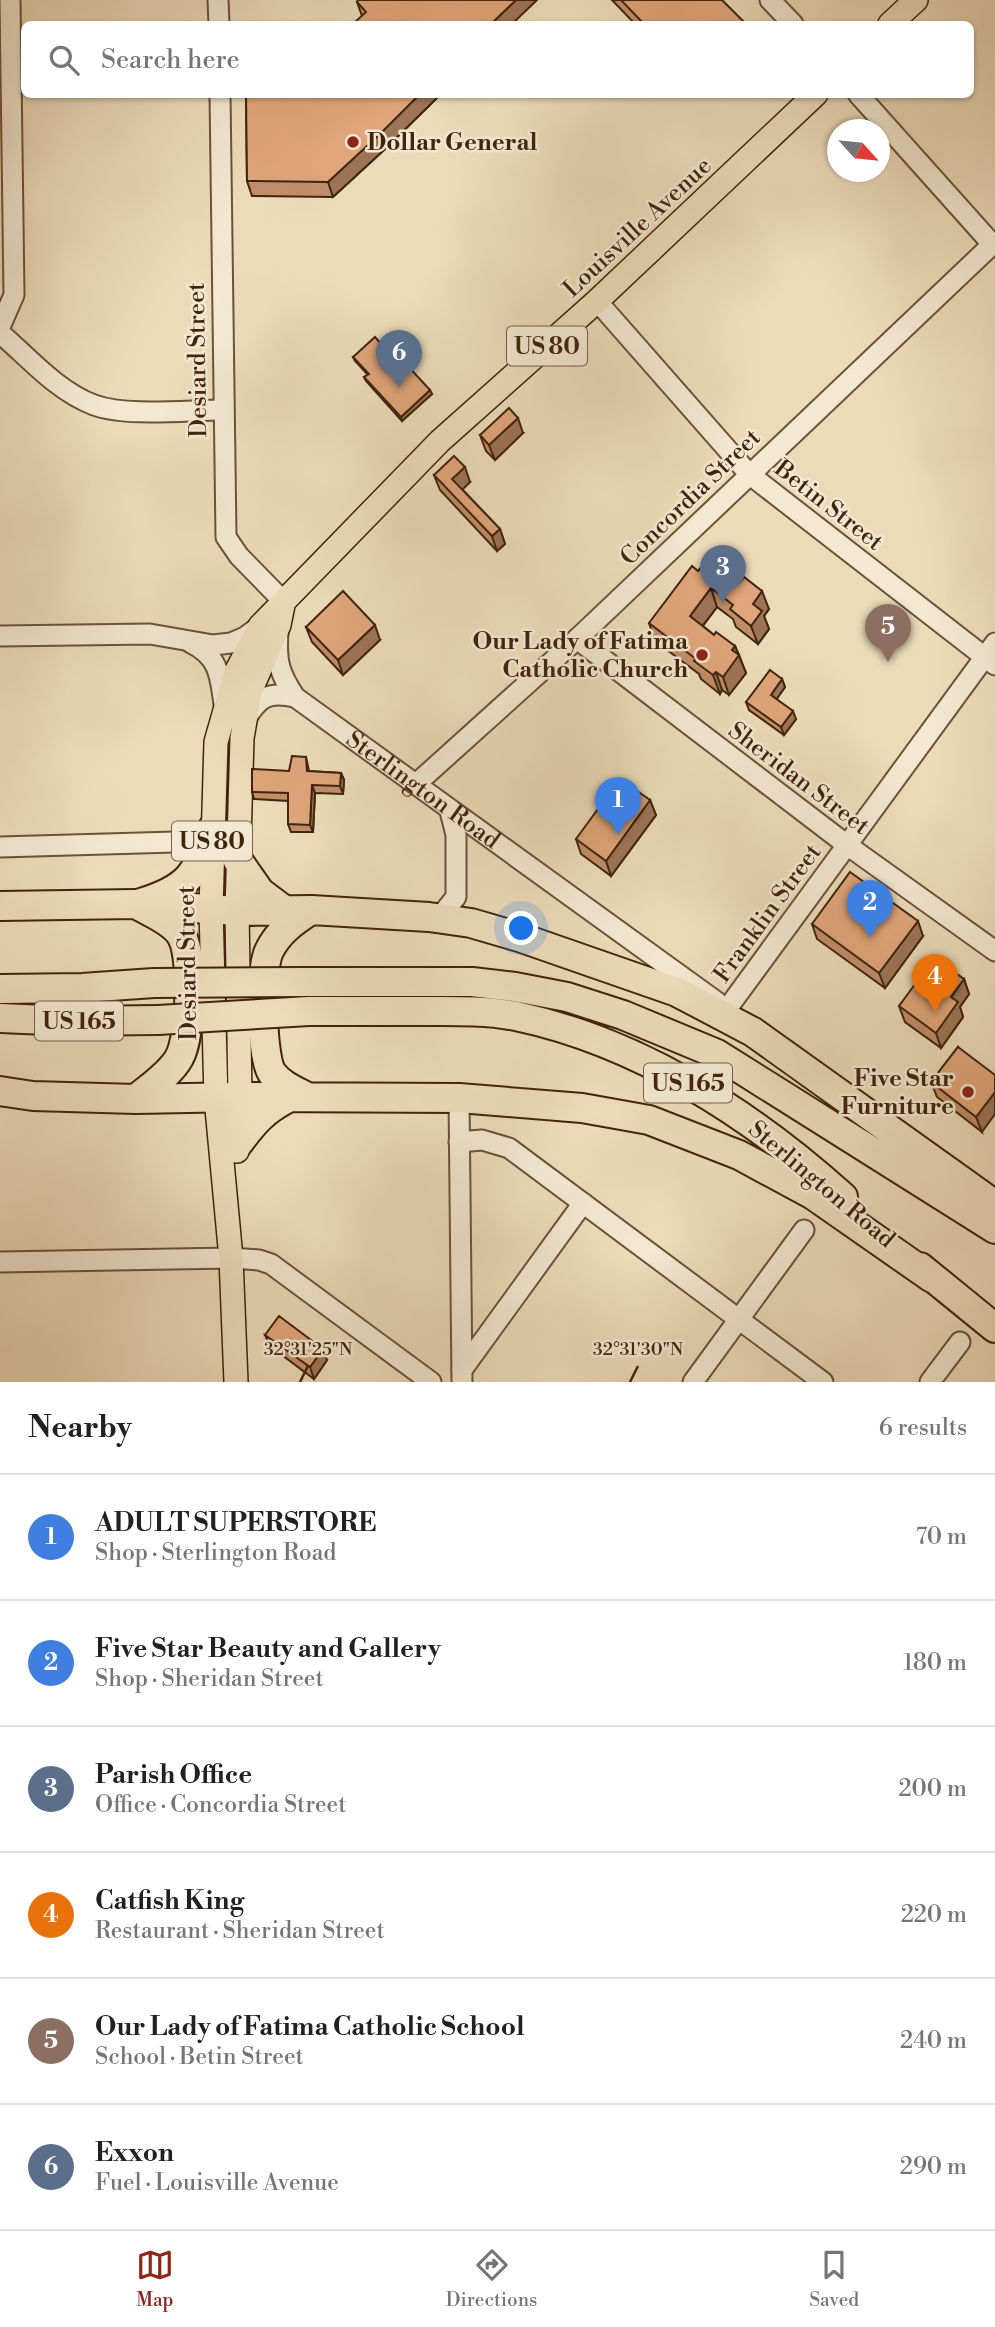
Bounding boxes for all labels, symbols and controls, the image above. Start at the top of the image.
search box [21,21,974,98]
icon: search [45,41,83,79]
text: Search here [101,44,240,76]
north arrow [827,119,890,182]
place label: Dollar General [367,128,537,158]
marker: Dollar General [345,134,361,150]
street label: Louisville Avenue [557,151,718,304]
street label: Desiard Street [182,282,214,438]
road number: US 80 [507,326,587,366]
pin: 6 [376,330,422,388]
street label: Concordia Street [614,423,768,572]
street label: Betin Street [767,453,889,558]
pin: 3 [700,545,746,603]
pin: 5 [865,604,911,662]
place label: Our Lady of Fatima Catholic Church [472,627,689,685]
marker: Our Lady of Fatima Catholic Church [694,647,710,663]
street label: Sheridan Street [722,716,875,842]
street label: Sterlington Road [340,725,506,856]
pin: 1 [595,777,641,835]
road number: US 80 [172,821,252,860]
street label: Franklin Street [707,838,828,989]
pin: 2 [847,880,893,938]
street label: Desiard Street [172,885,204,1041]
your location [504,911,538,945]
pin: 4 [912,954,958,1012]
road number: US 165 [35,1002,123,1040]
road number: US 165 [644,1064,732,1102]
place label: Five Star Furniture [841,1064,954,1122]
marker: Five Star Furniture [960,1084,976,1100]
street label: Sterlington Road [742,1115,901,1255]
text: 32°31'25"N [264,1338,353,1361]
text: 32°31'30"N [593,1338,684,1361]
text: Nearby [28,1409,132,1447]
text: 6 results [879,1414,967,1442]
text: ADULT SUPERSTORE [95,1507,376,1539]
text: 1 [45,1523,57,1551]
text: 70 m [916,1523,967,1551]
text: Shop · Sterlington Road [95,1539,336,1567]
text: Five Star Beauty and Gallery [95,1633,441,1665]
text: 2 [44,1649,58,1677]
text: 180 m [903,1649,967,1677]
text: Shop · Sheridan Street [95,1665,324,1693]
text: Parish Office [95,1759,252,1791]
text: 3 [44,1775,58,1803]
text: 200 m [899,1775,967,1803]
text: Office · Concordia Street [95,1791,346,1819]
text: Catfish King [95,1885,244,1917]
text: 4 [43,1901,59,1929]
text: 220 m [901,1901,967,1929]
text: Restaurant · Sheridan Street [95,1917,385,1945]
text: Our Lady of Fatima Catholic School [95,2011,525,2043]
text: 5 [44,2027,58,2055]
text: 240 m [900,2027,967,2055]
text: School · Betin Street [95,2043,304,2071]
text: Exxon [95,2137,174,2169]
text: 6 [44,2153,58,2181]
text: 290 m [900,2153,967,2181]
text: Fuel · Louisville Avenue [95,2169,339,2197]
tab: Map [136,2246,174,2312]
tab: Directions [446,2246,537,2312]
tab: Saved [809,2246,859,2312]

